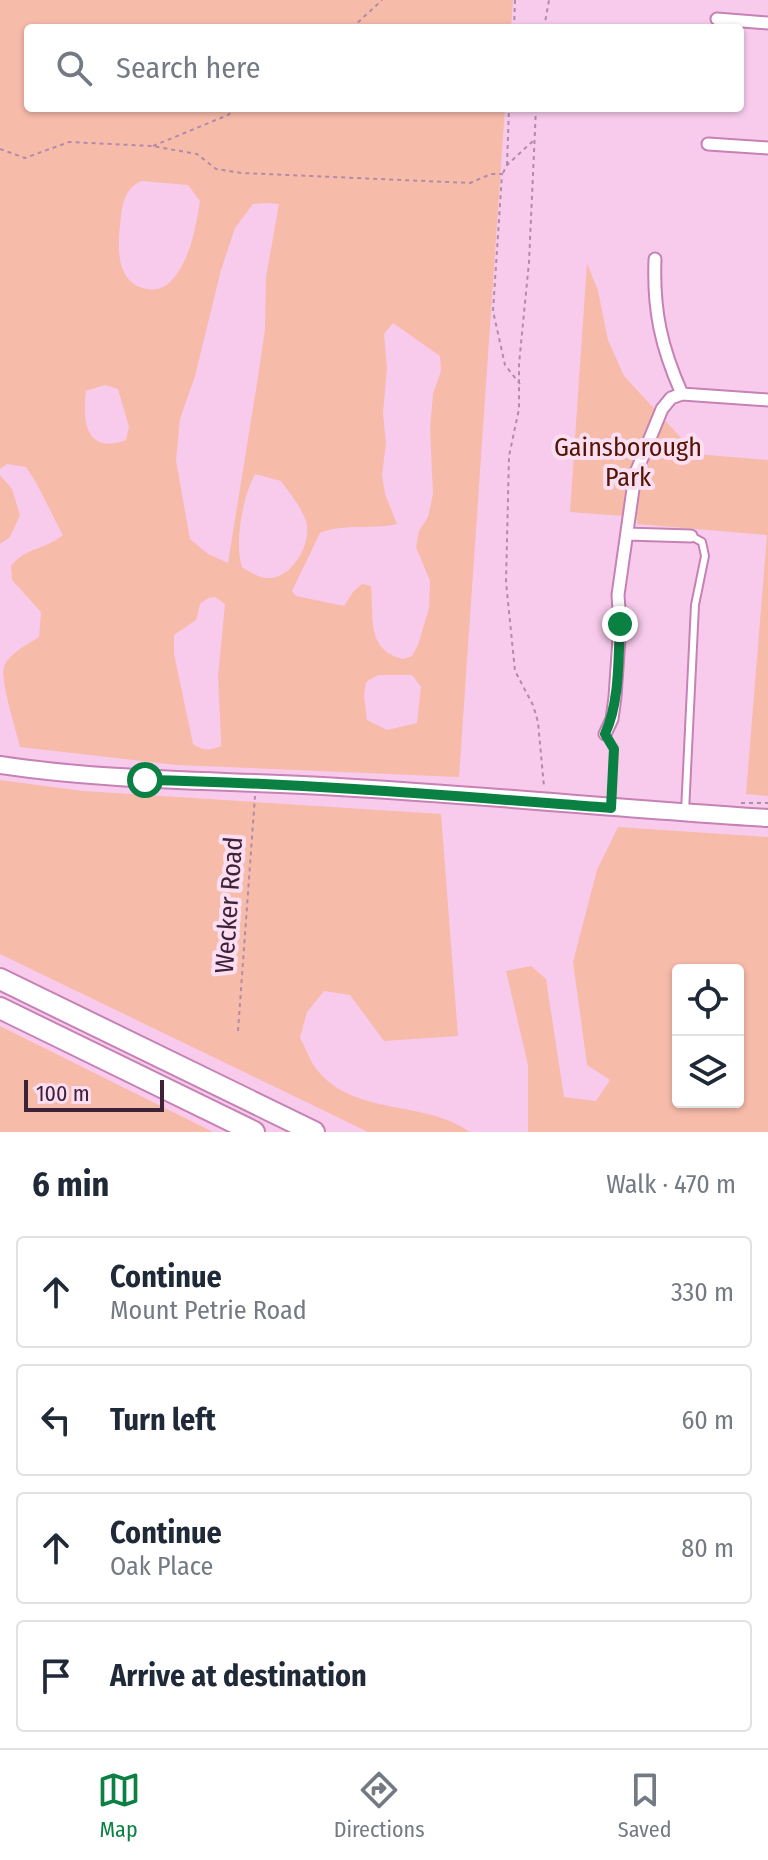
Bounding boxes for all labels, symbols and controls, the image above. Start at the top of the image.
search box [24,24,744,112]
icon: search [52,46,96,90]
text: Search here [116,50,261,86]
park label: Gainsborough Park [554,432,702,493]
route end [602,606,638,642]
route start [127,762,163,798]
street label: Wecker Road [209,836,249,974]
map controls [672,964,744,1108]
button: locate [672,964,744,1036]
button: layers [672,1036,744,1108]
scale bar [24,1076,164,1112]
text: 100 m [36,1080,90,1107]
text: 6 min [32,1164,109,1205]
text: Walk · 470 m [606,1169,736,1200]
text: Continue [110,1259,222,1295]
icon: ahead [34,1270,78,1314]
text: 330 m [671,1277,734,1308]
text: Mount Petrie Road [110,1295,307,1326]
icon: left [34,1398,78,1442]
text: Turn left [110,1402,216,1438]
text: 60 m [681,1405,734,1436]
text: Continue [110,1515,222,1551]
icon: ahead [34,1526,78,1570]
text: 80 m [681,1533,734,1564]
text: Oak Place [110,1551,213,1582]
icon: arrive [34,1654,78,1698]
text: Arrive at destination [110,1658,367,1694]
tab: Map [97,1768,141,1843]
tab: Directions [334,1768,425,1843]
tab: Saved [618,1768,671,1843]

